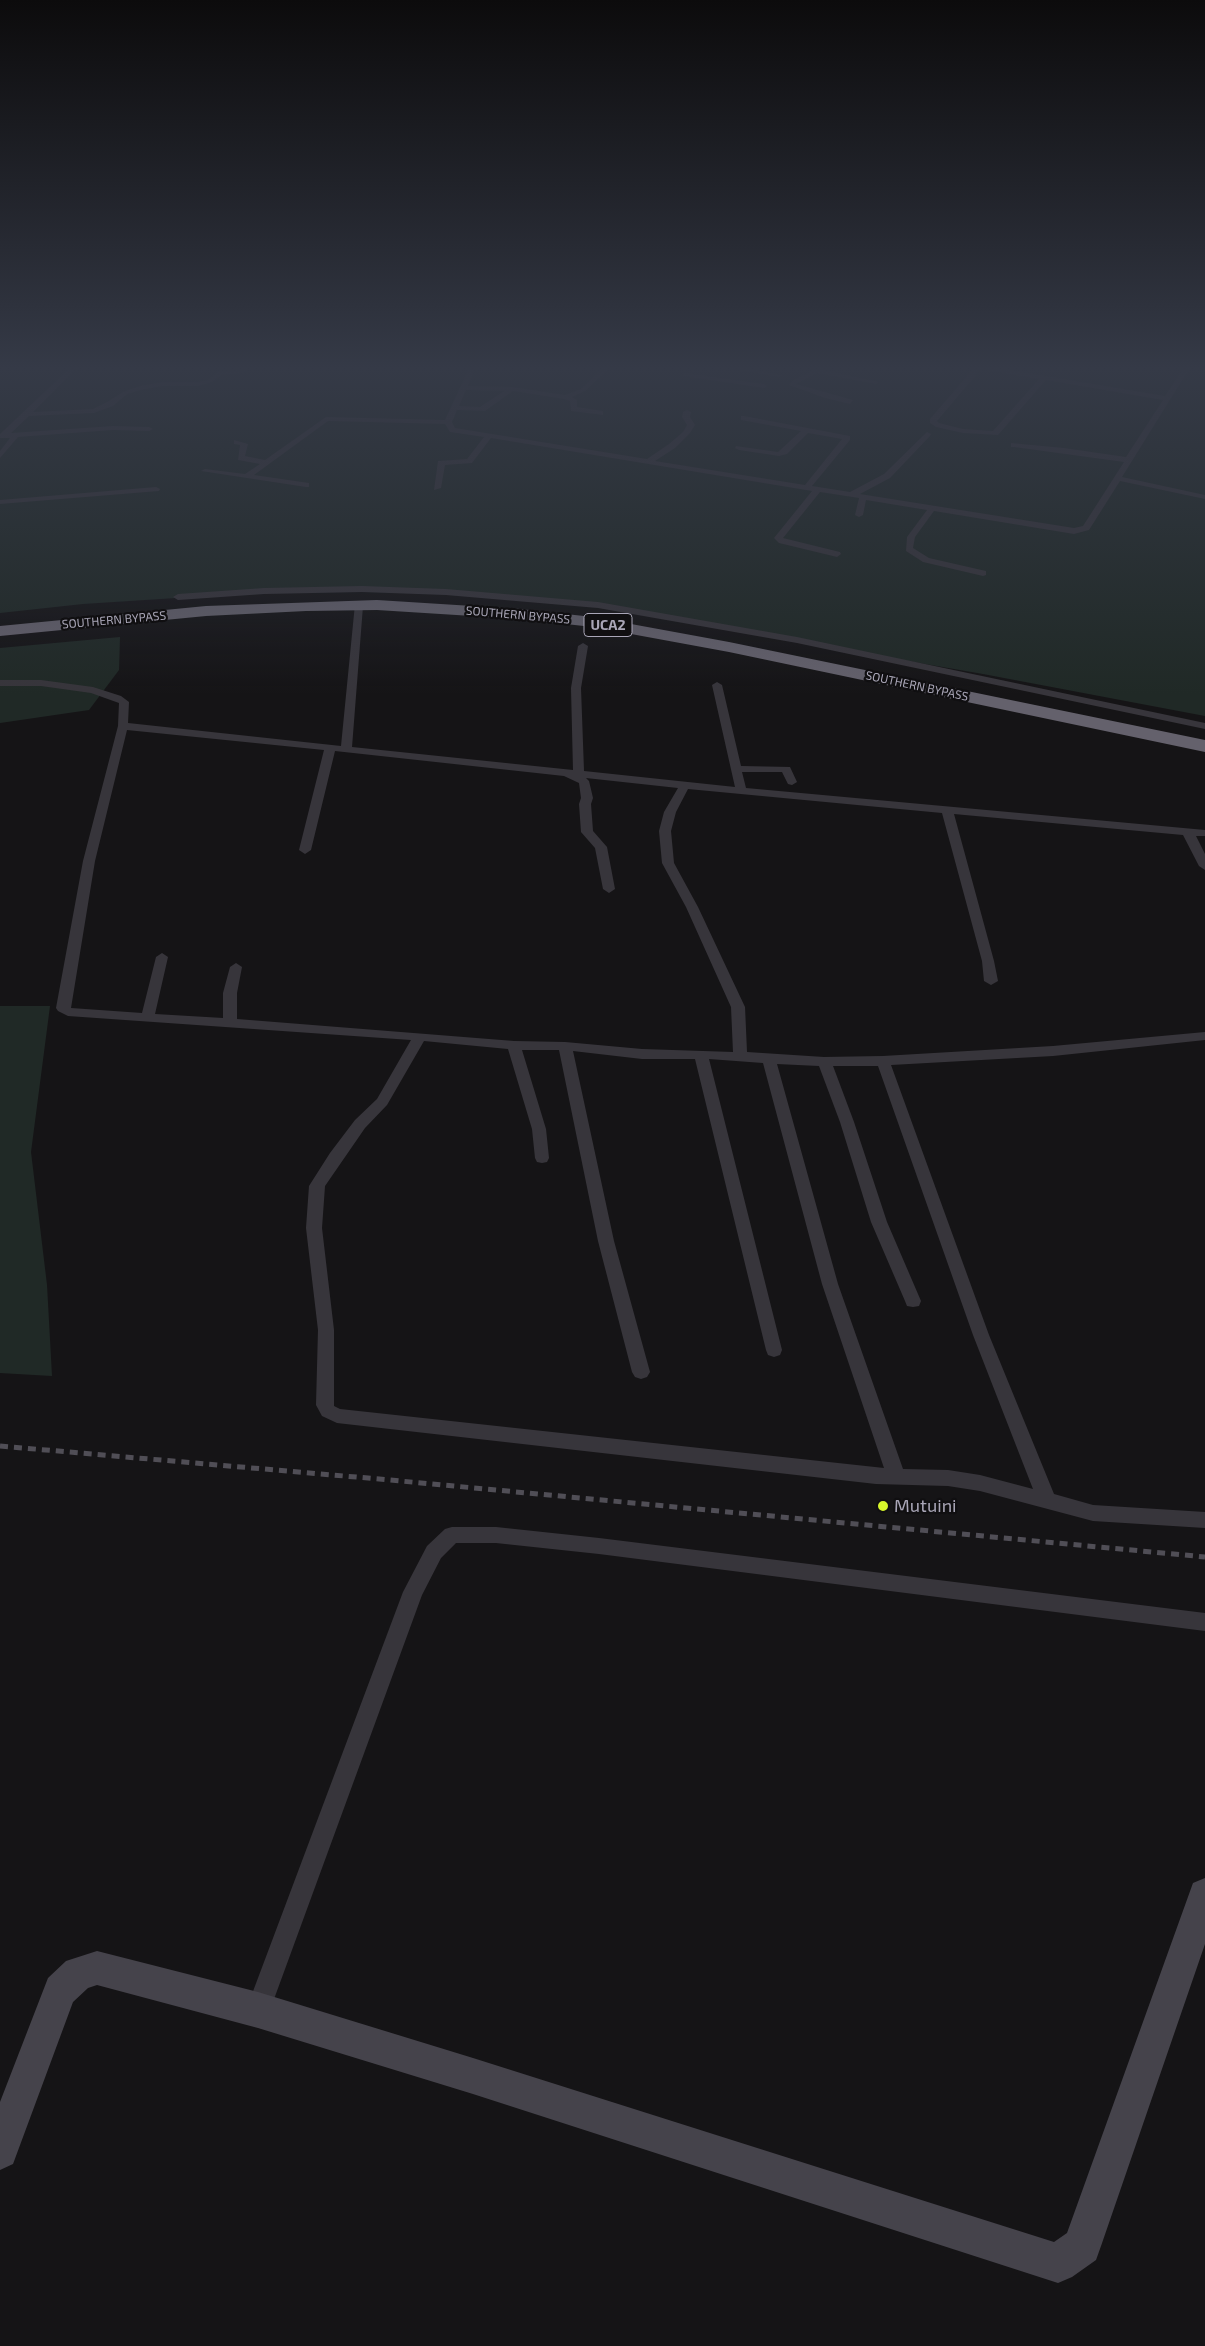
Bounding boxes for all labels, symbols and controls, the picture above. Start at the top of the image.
street label: SOUTHERN BYPASS [465,603,571,627]
street label: SOUTHERN BYPASS [61,608,167,632]
road number: UCA2 [584,614,632,636]
street label: SOUTHERN BYPASS [864,668,970,704]
place label: Mutuini [894,1495,957,1517]
marker: Mutuini [876,1499,890,1513]

